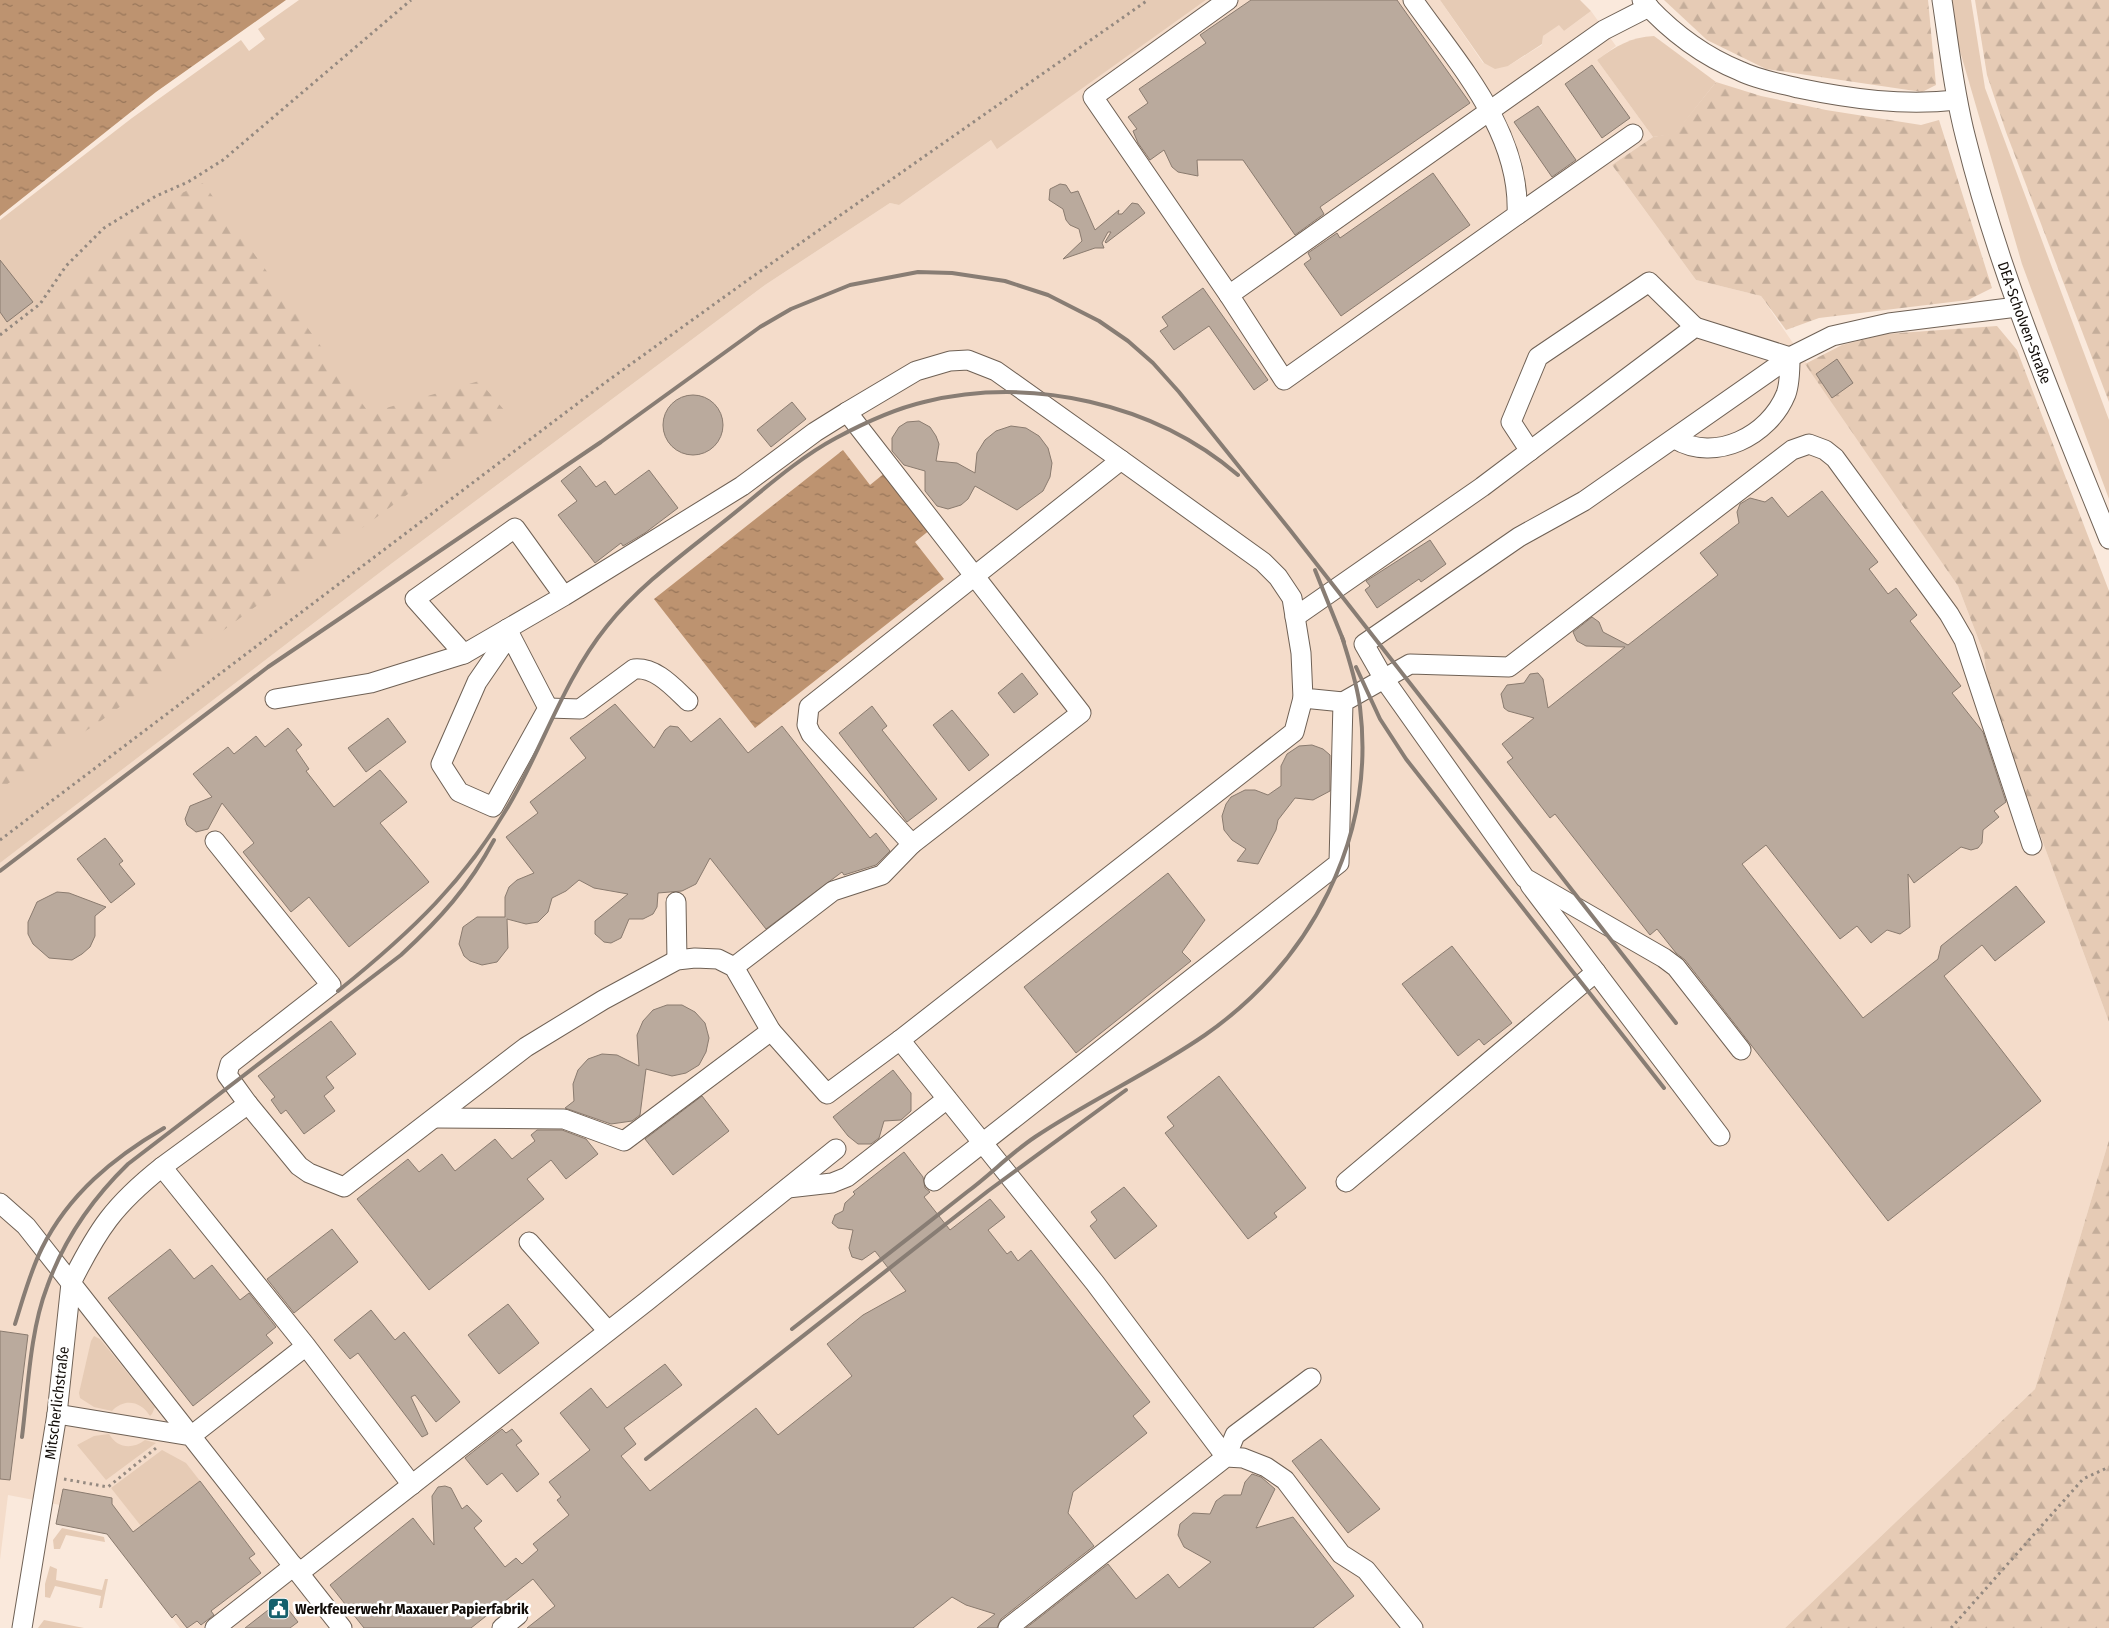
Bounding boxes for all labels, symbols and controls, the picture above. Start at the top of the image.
street label: DEA-Scholven-Straße [1994,259,2055,386]
street label: Mitscherlichstraße [41,1345,73,1461]
public building icon: Werkfeuerwehr Maxauer Papierfabrik [267,1597,291,1621]
place label: Werkfeuerwehr Maxauer Papierfabrik [295,1600,529,1618]

